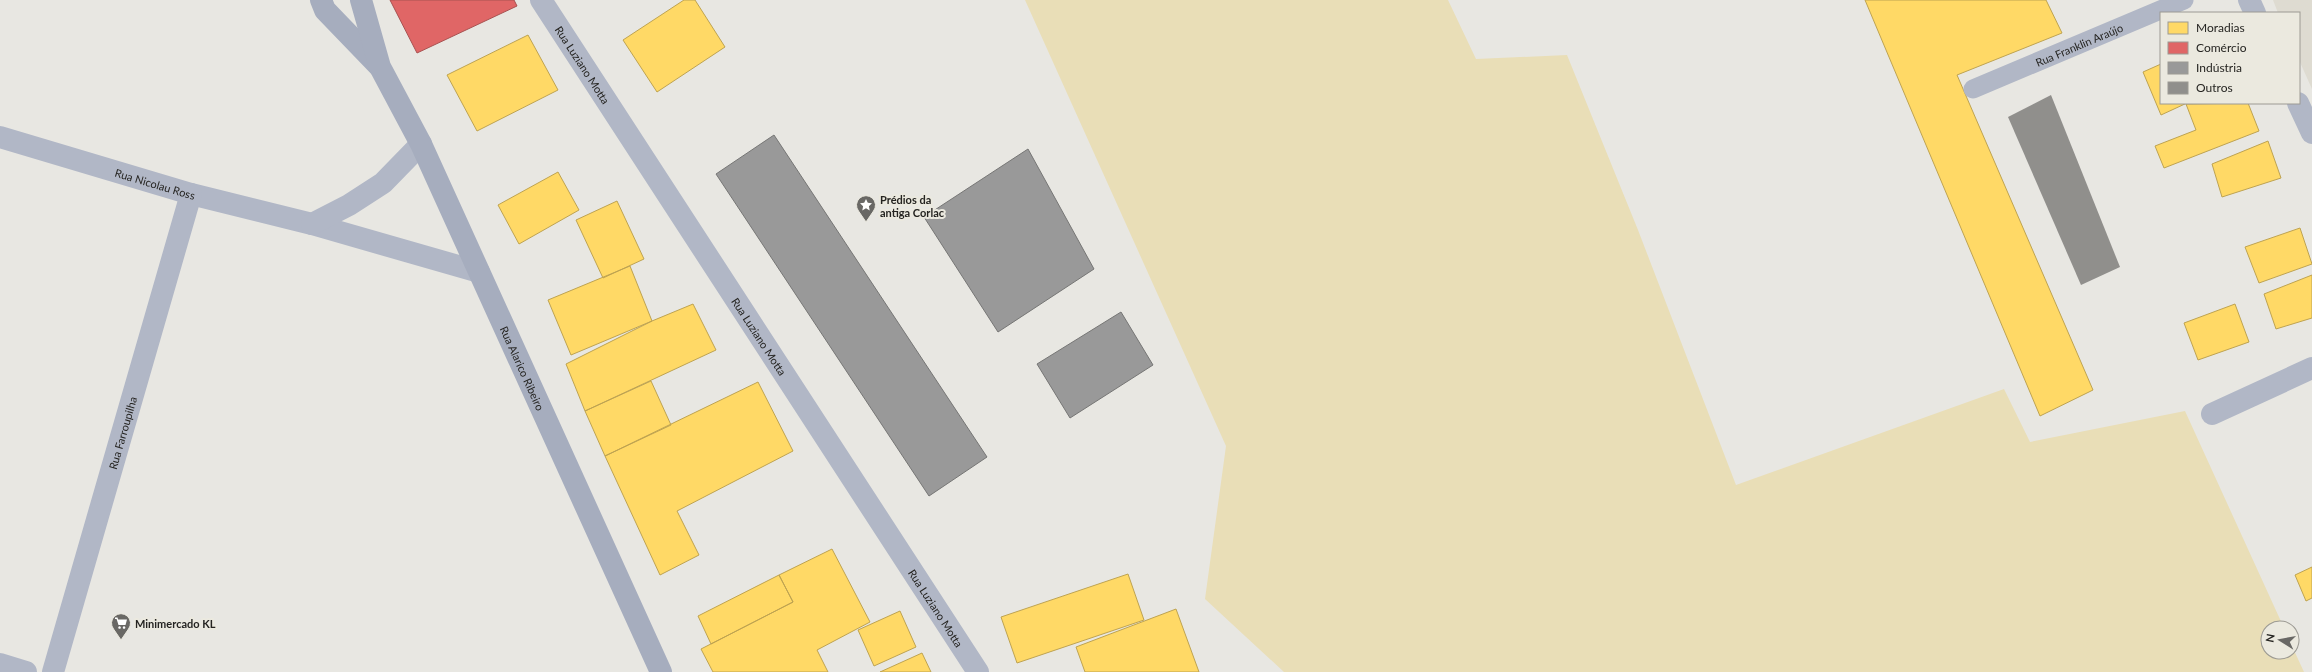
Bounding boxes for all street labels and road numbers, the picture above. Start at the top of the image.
street label: Rua Franklin Araújo [2033,20,2125,69]
street label: Rua Luziano Motta [553,23,613,106]
street label: Rua Nicolau Ross [114,165,197,201]
street label: Rua Luziano Motta [730,295,790,377]
street label: Rua Alarico Ribeiro [498,324,548,412]
street label: Rua Farroupilha [105,395,139,471]
street label: Rua Luziano Motta [906,566,966,649]

